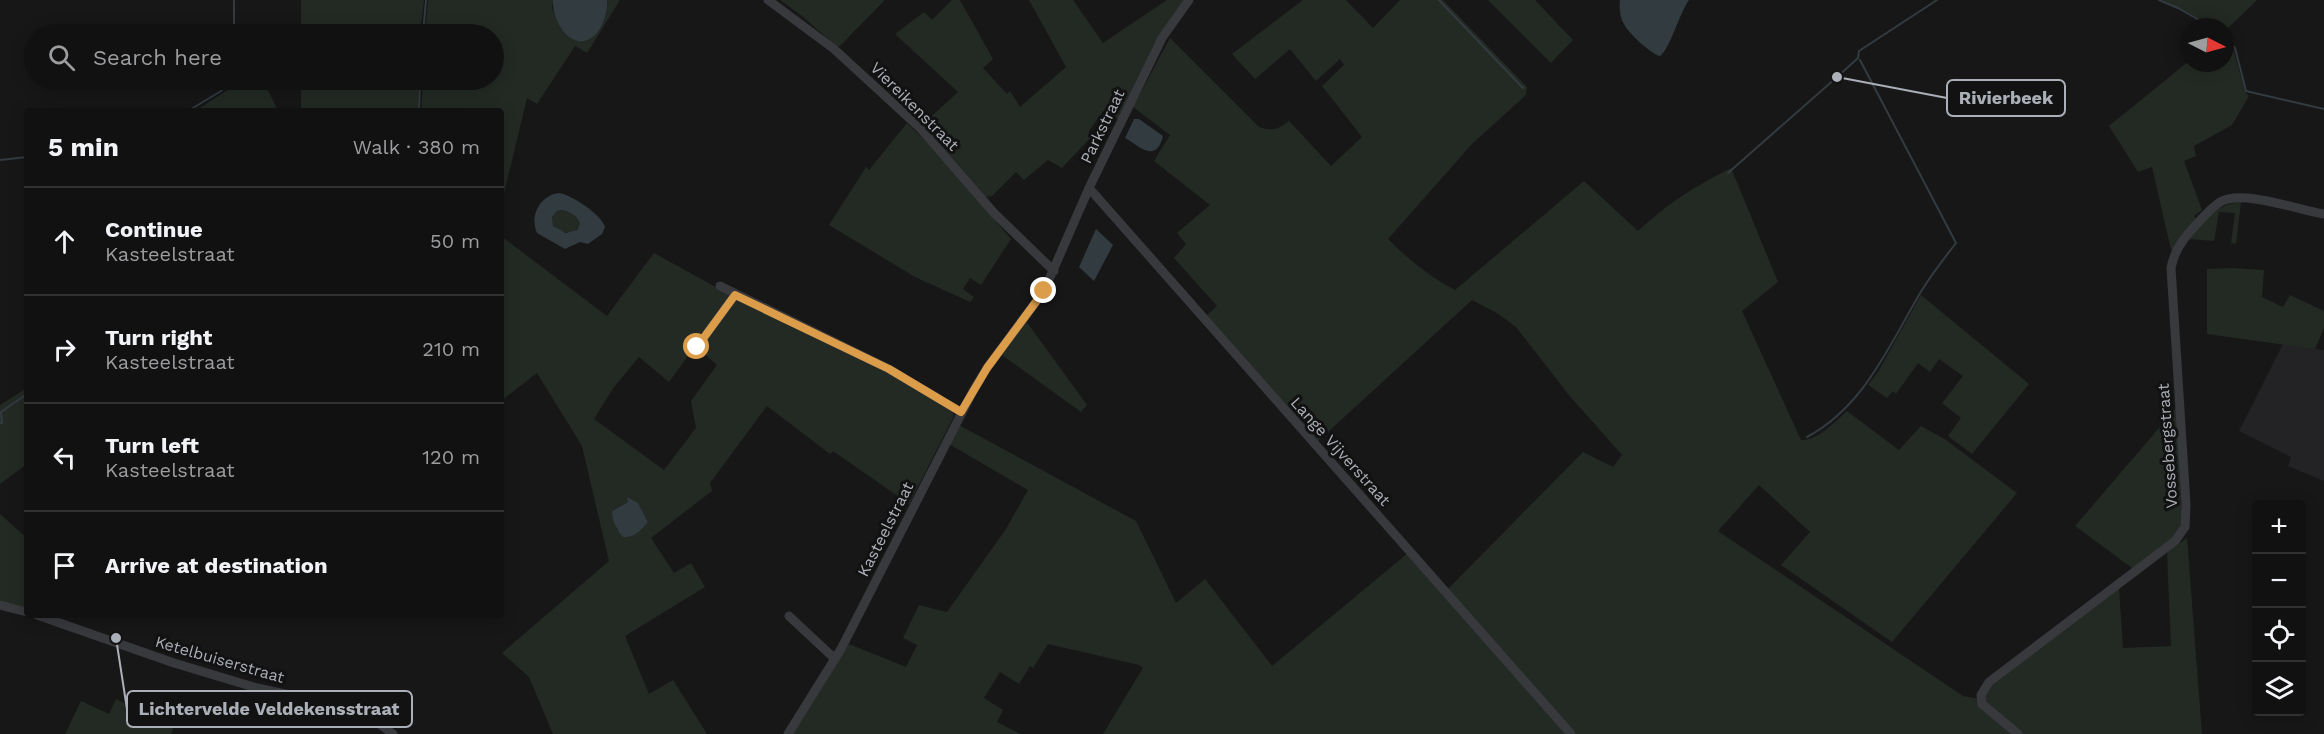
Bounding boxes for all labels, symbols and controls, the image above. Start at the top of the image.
north arrow [2180,18,2234,72]
search box [24,24,504,90]
icon: search [45,41,78,74]
text: Search here [93,45,222,70]
street label: Viereikenstraat [866,58,963,155]
callout: Rivierbeek [1947,80,2065,116]
street label: Parkstraat [1076,86,1129,166]
text: Rivierbeek [1959,87,2054,108]
text: 5 min [48,132,119,162]
text: Walk · 380 m [353,135,480,159]
text: Continue [105,217,203,242]
icon: ahead [48,225,81,258]
text: 50 m [430,229,480,253]
text: Kasteelstraat [105,242,235,266]
route end [1030,277,1056,303]
text: Turn right [105,325,212,350]
icon: right [48,333,81,366]
route start [683,333,709,359]
text: 210 m [422,337,480,361]
text: Kasteelstraat [105,350,235,374]
street label: Vossebergstraat [2154,383,2181,509]
street label: Lange Vijverstraat [1287,393,1395,510]
text: Turn left [105,433,199,458]
icon: left [48,441,81,474]
text: 120 m [422,445,480,469]
text: Kasteelstraat [105,458,235,482]
street label: Kasteelstraat [853,478,918,580]
map controls [2252,500,2306,716]
button: + [2252,500,2306,554]
icon: arrive [48,549,81,582]
text: Arrive at destination [105,553,328,578]
button: − [2252,554,2306,608]
button: locate [2252,608,2306,662]
street label: Ketelbuiserstraat [153,632,287,687]
button: layers [2252,662,2306,716]
callout: Lichtervelde Veldekensstraat [127,691,412,727]
text: Lichtervelde Veldekensstraat [139,698,400,719]

